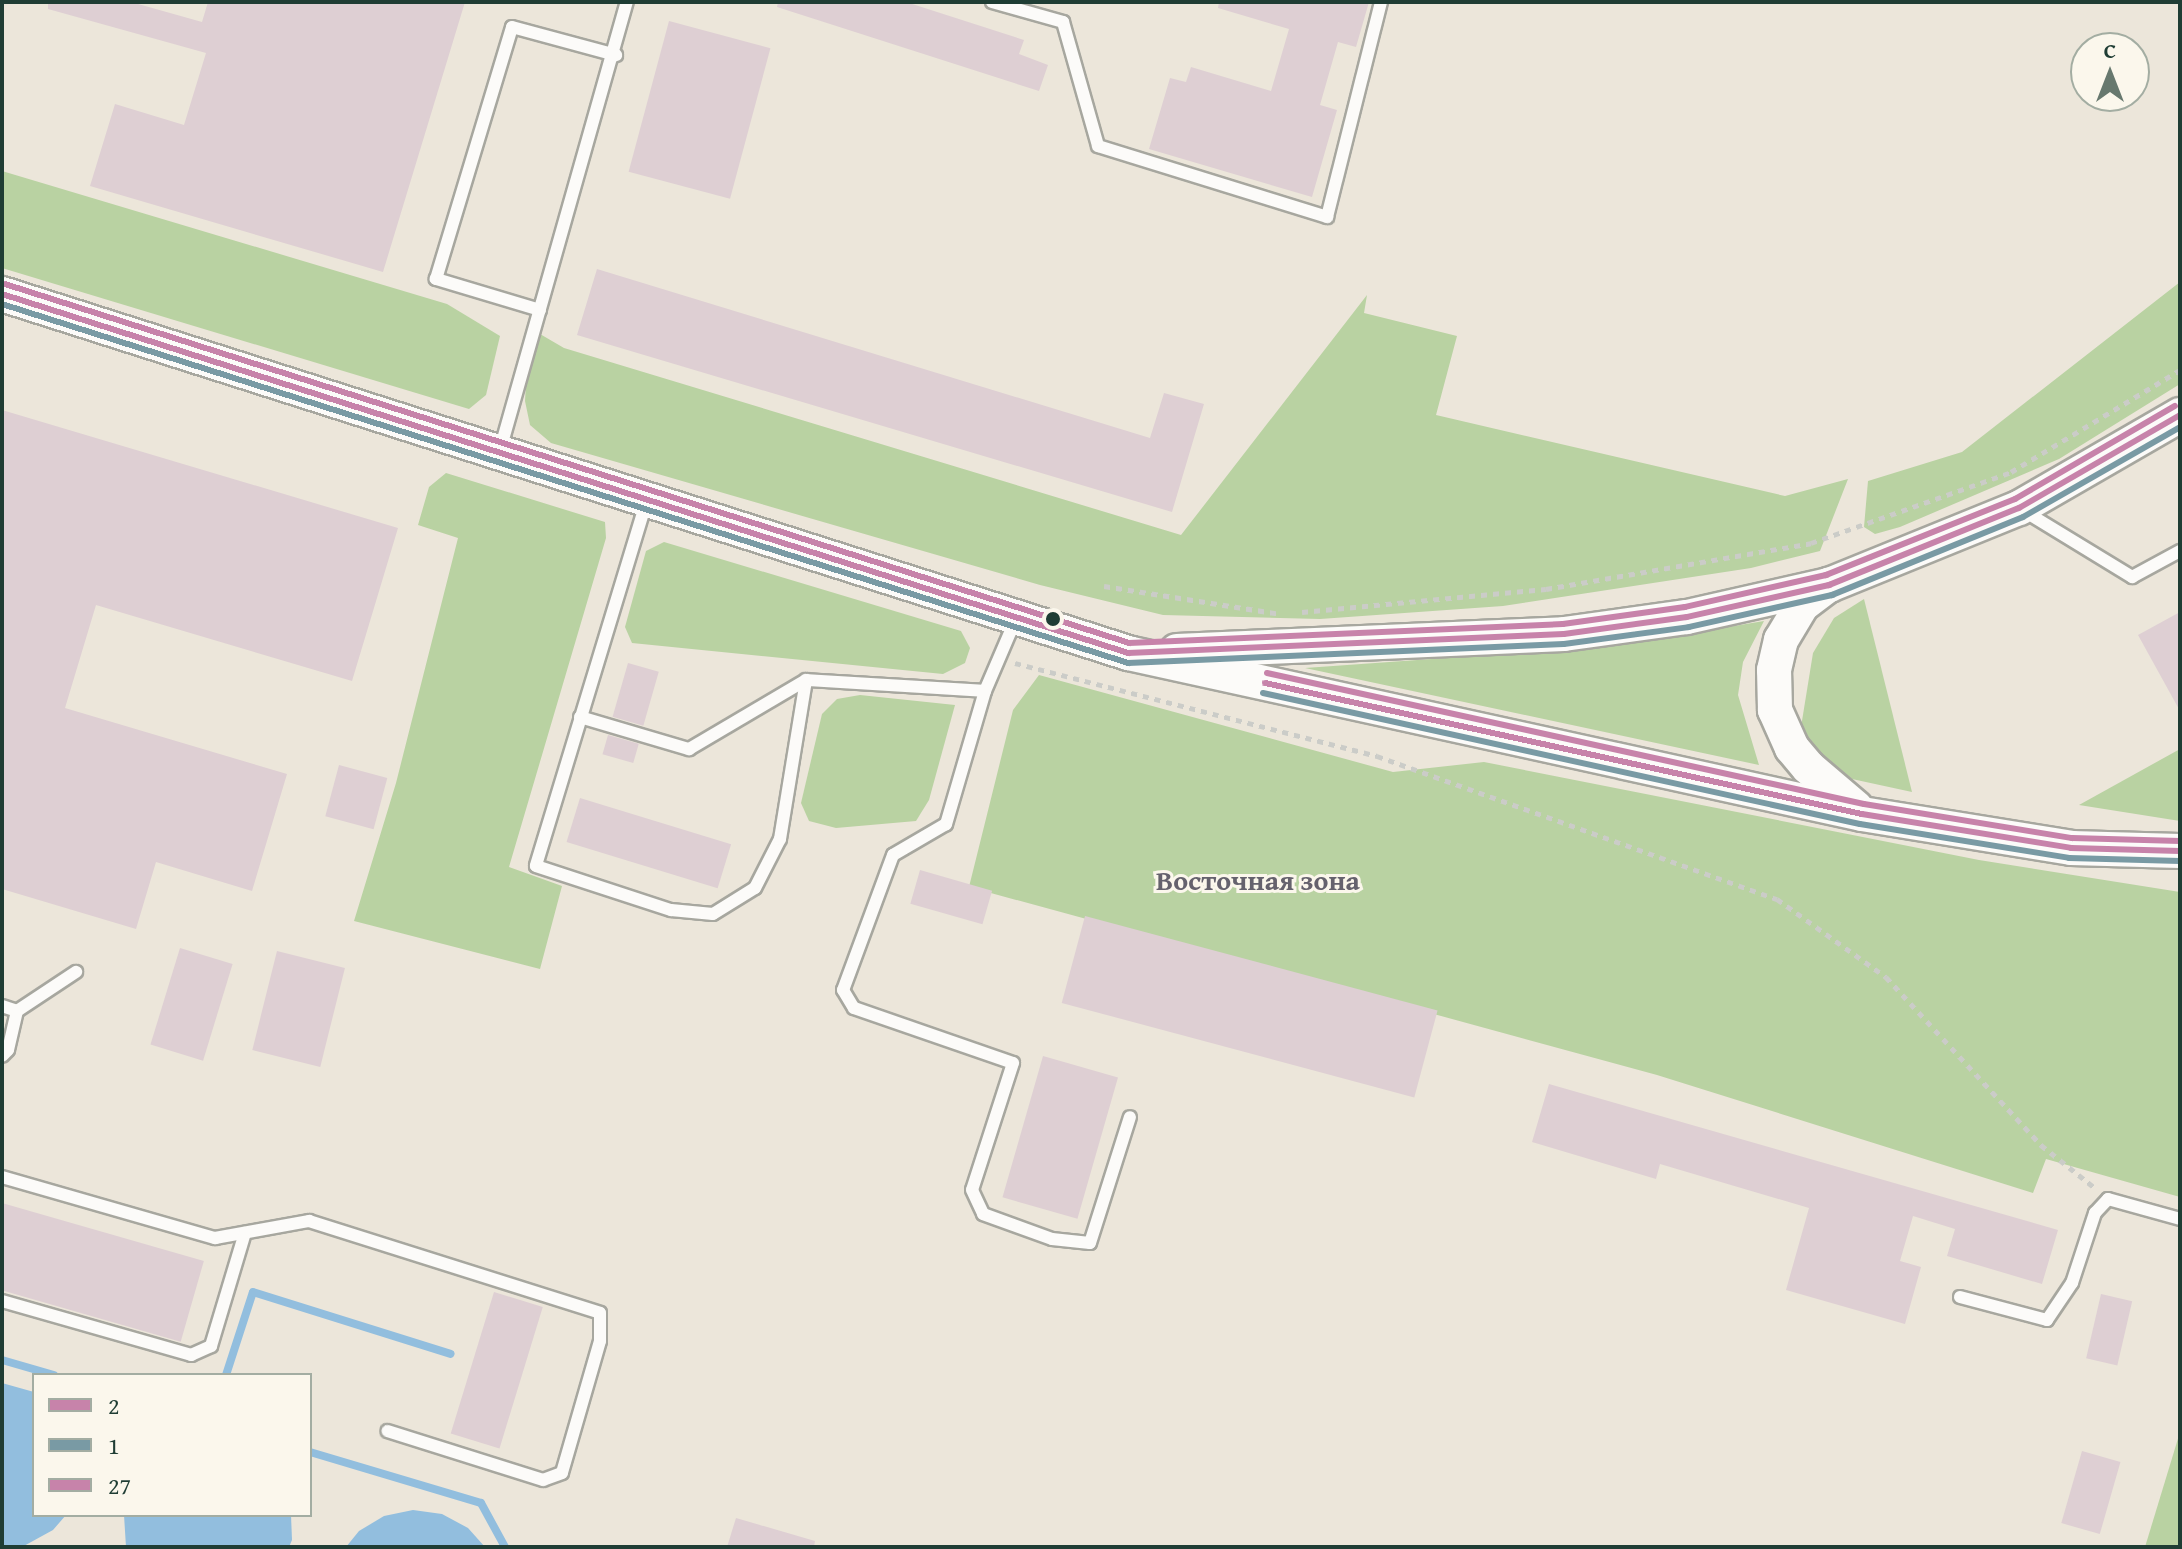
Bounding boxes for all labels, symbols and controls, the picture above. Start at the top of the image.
north arrow [2070,32,2150,112]
text: С [2104,34,2116,66]
unlabelled marker [1045,611,1061,627]
district label: Восточная зона [1156,863,1360,897]
legend [32,1373,312,1517]
text: 2 [108,1388,120,1423]
text: 1 [108,1428,120,1463]
text: 27 [108,1468,131,1503]

